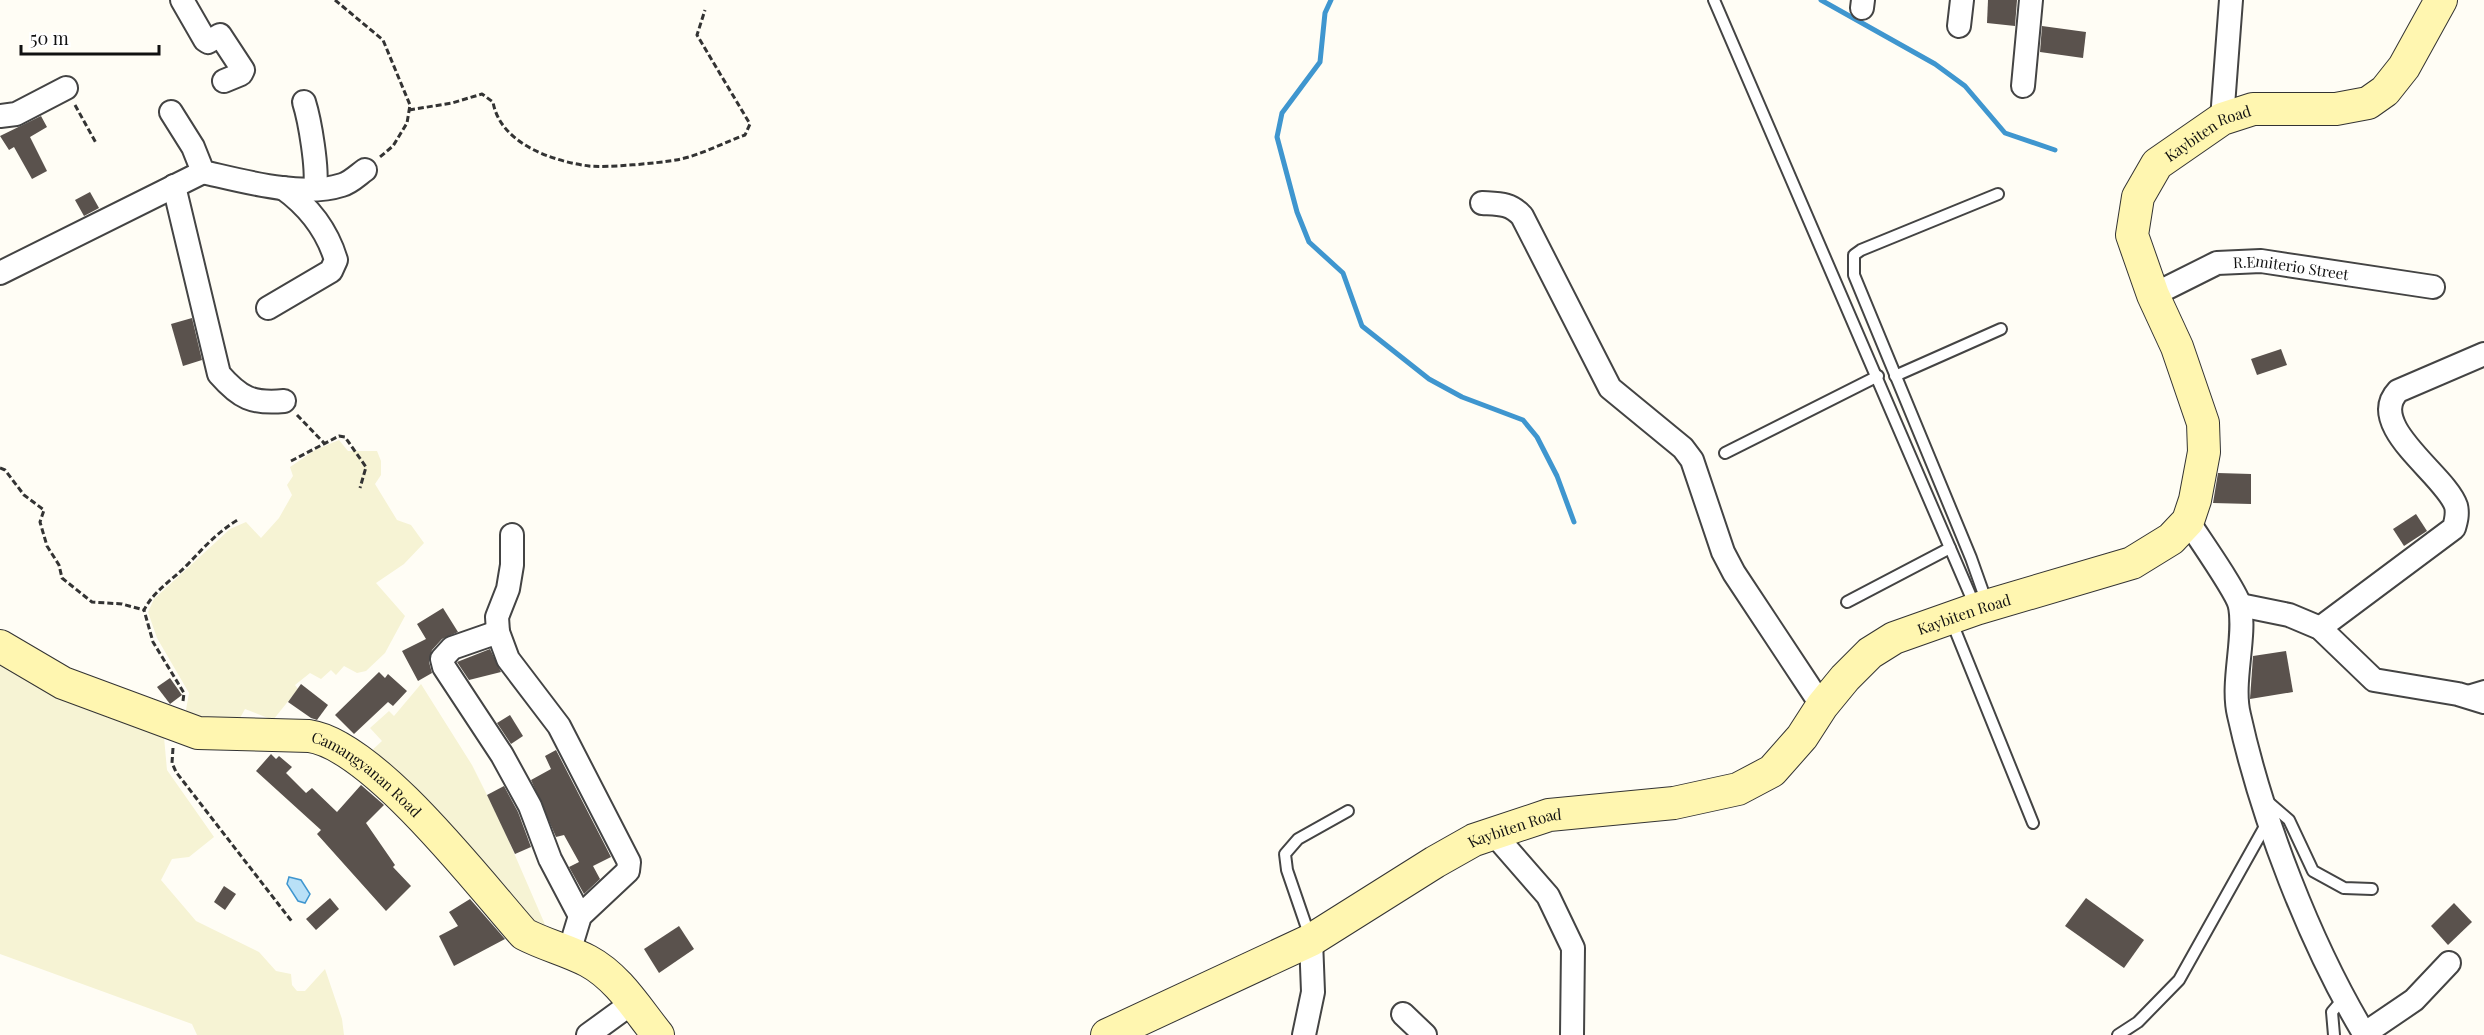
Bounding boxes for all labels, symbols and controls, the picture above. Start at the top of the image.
scale bar [21,18,159,56]
text: 50 m [30,26,69,50]
street label: Kaybiten Road [2161,100,2254,166]
street label: R.Emiterio Street [2233,250,2351,284]
street label: Kaybiten Road [1914,589,2013,639]
street label: Camangyanan Road [309,727,426,821]
street label: Kaybiten Road [1464,804,1563,852]

